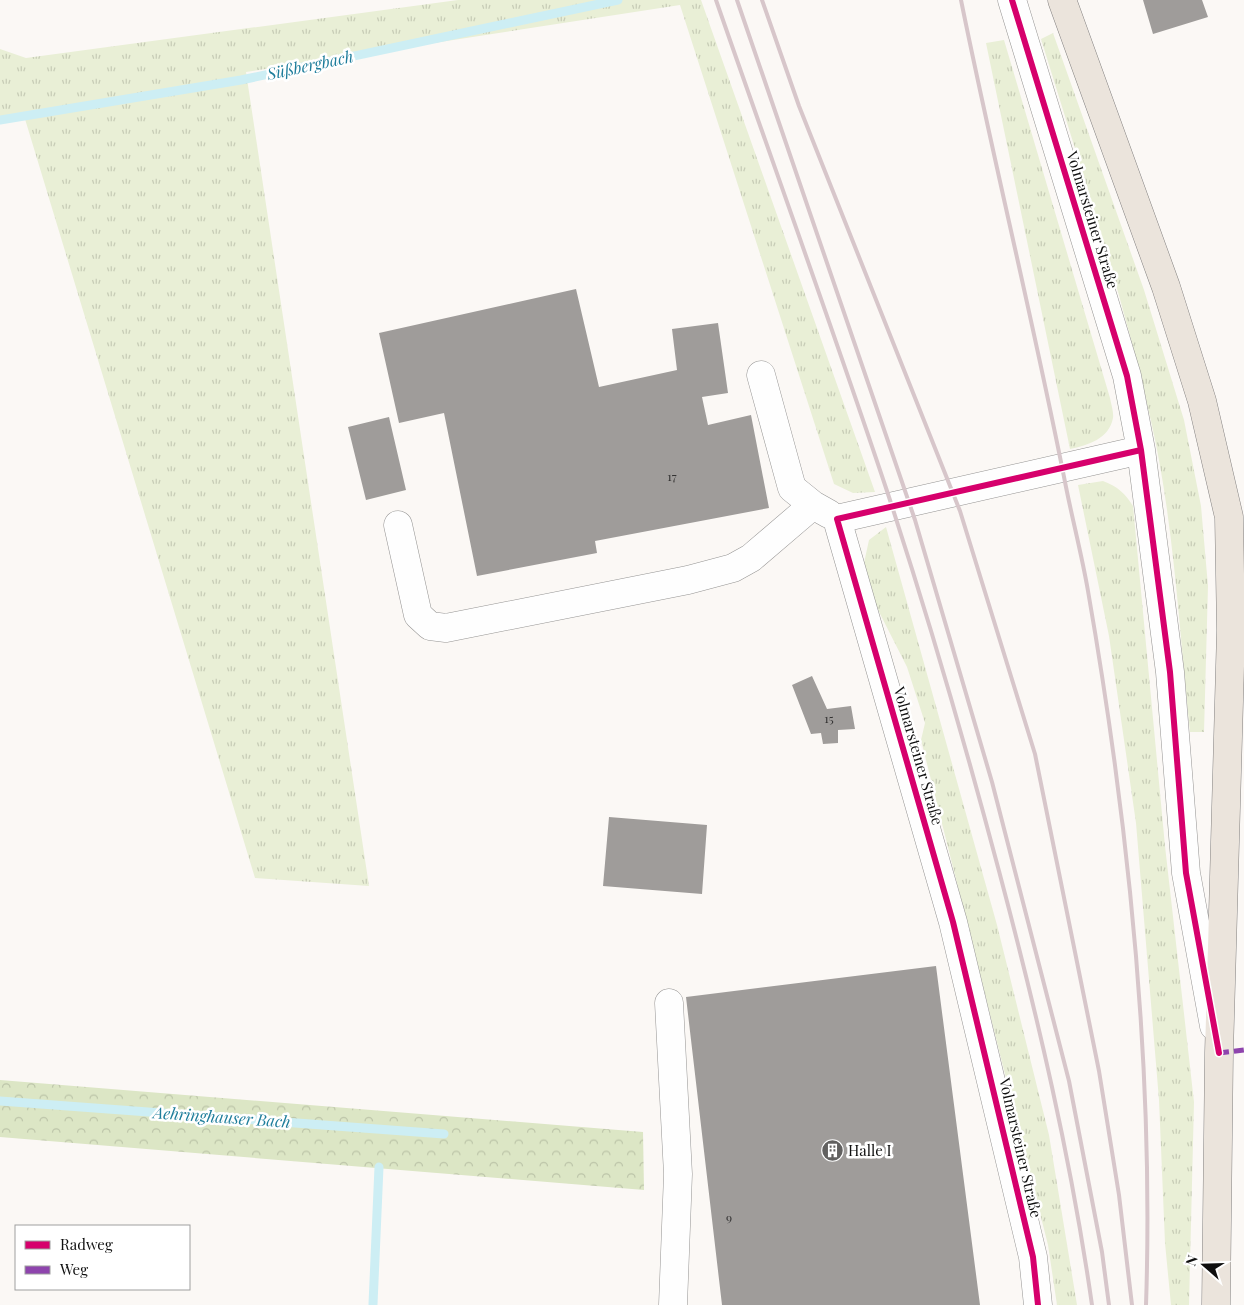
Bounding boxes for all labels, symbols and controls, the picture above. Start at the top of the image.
water label: Süßbergbach [264,45,355,84]
street label: Volmarsteiner Straße [1062,147,1123,291]
house number: 17 [667,468,677,484]
street label: Volmarsteiner Straße [889,683,948,827]
house number: 15 [824,710,834,726]
street label: Volmarsteiner Straße [995,1075,1047,1220]
water label: Aehringhauser Bach [151,1101,291,1132]
building icon: Halle I [820,1139,844,1163]
place label: Halle I [848,1140,892,1160]
house number: 9 [726,1209,732,1225]
legend [15,1225,190,1290]
text: Radweg [60,1234,113,1254]
north arrow [1179,1240,1229,1290]
text: N [1181,1252,1202,1268]
text: Weg [59,1259,88,1279]

